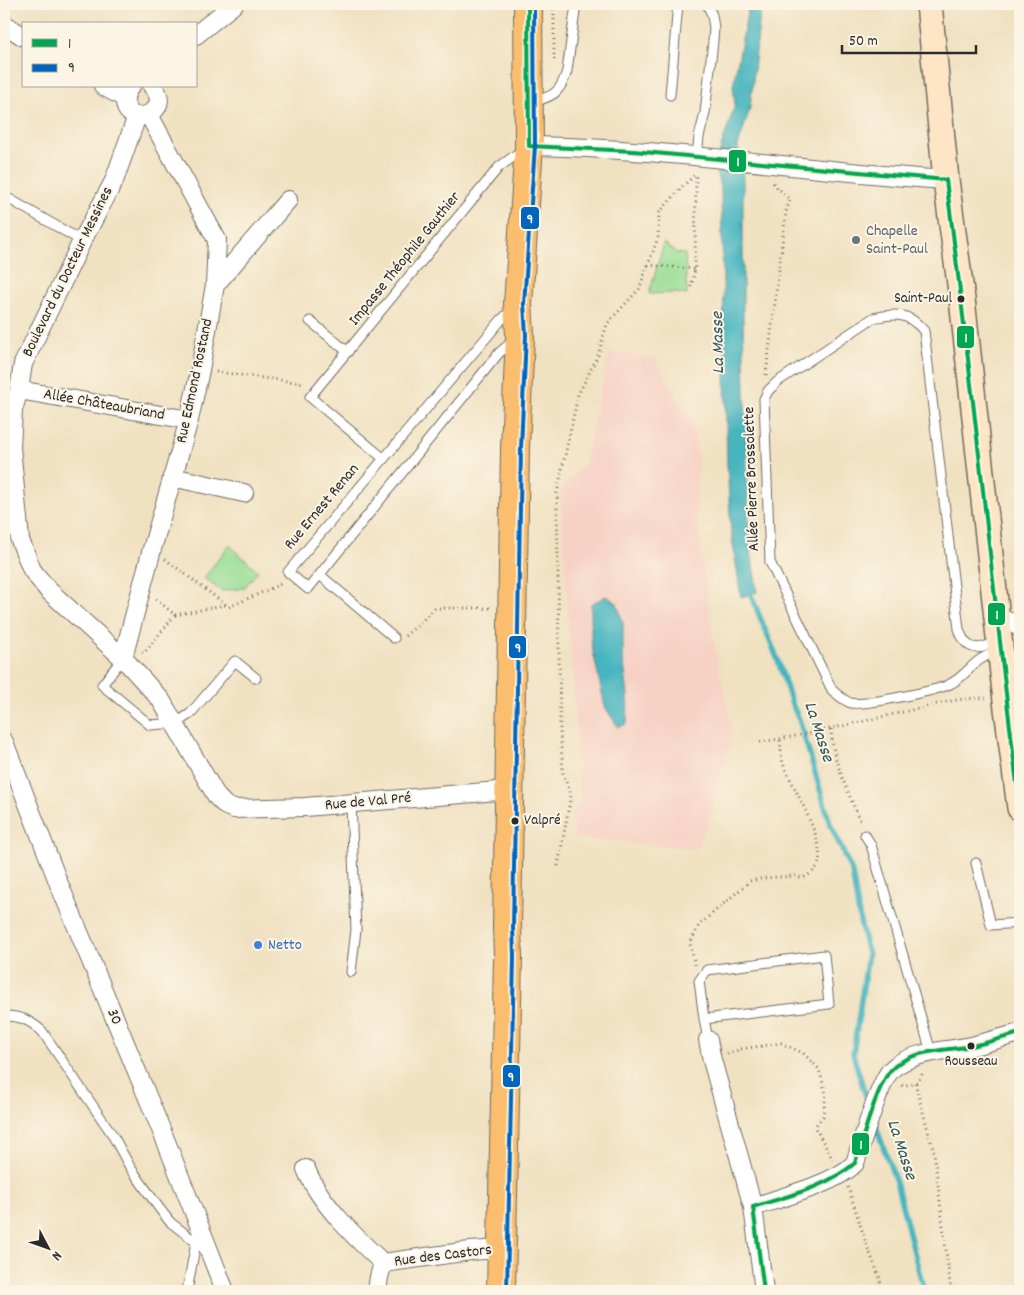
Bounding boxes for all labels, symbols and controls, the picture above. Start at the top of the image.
legend [22,22,198,88]
scale bar [842,22,975,54]
text: 50 m [849,31,878,53]
text: 1 [68,34,71,56]
text: 9 [68,58,75,80]
line badge: 1 [728,149,747,173]
text: 1 [736,153,740,173]
street label: Boulevard du Docteur Messines [17,183,119,361]
street label: Impasse Théophile Gauthier [344,187,466,331]
line badge: 9 [520,206,540,230]
text: 9 [527,210,533,230]
place label: Chapelle Saint-Paul [866,220,928,261]
marker: Chapelle Saint-Paul [850,234,862,246]
place label: Saint-Paul [894,288,952,310]
marker: Saint-Paul [956,294,966,304]
water label: La Masse [706,311,732,374]
street label: Rue Edmond Rostand [171,317,219,445]
line badge: 1 [956,325,975,349]
text: 1 [964,329,968,349]
street label: Allée Châteaubriand [42,383,166,427]
street label: Allée Pierre Brossolette [738,406,766,552]
street label: Rue Ernest Renan [279,459,365,555]
line badge: 1 [987,602,1006,626]
text: 1 [995,606,999,626]
line badge: 9 [508,635,527,659]
text: 9 [515,639,521,659]
water label: La Masse [797,699,840,766]
street label: Rue de Val Pré [324,787,412,817]
place label: Valpré [524,810,561,832]
marker: Valpré [510,816,520,826]
place label: Netto [268,934,302,957]
marker: Netto [252,939,264,951]
street label: 30 [100,1005,128,1029]
marker: Rousseau [966,1041,976,1051]
place label: Rousseau [944,1051,998,1073]
line badge: 9 [502,1064,521,1088]
text: 9 [508,1068,514,1088]
water label: La Masse [880,1117,923,1184]
line badge: 1 [851,1132,870,1156]
text: 1 [859,1136,863,1156]
north arrow [22,1222,72,1272]
street label: Rue des Castors [393,1239,493,1273]
text: N [46,1246,66,1264]

